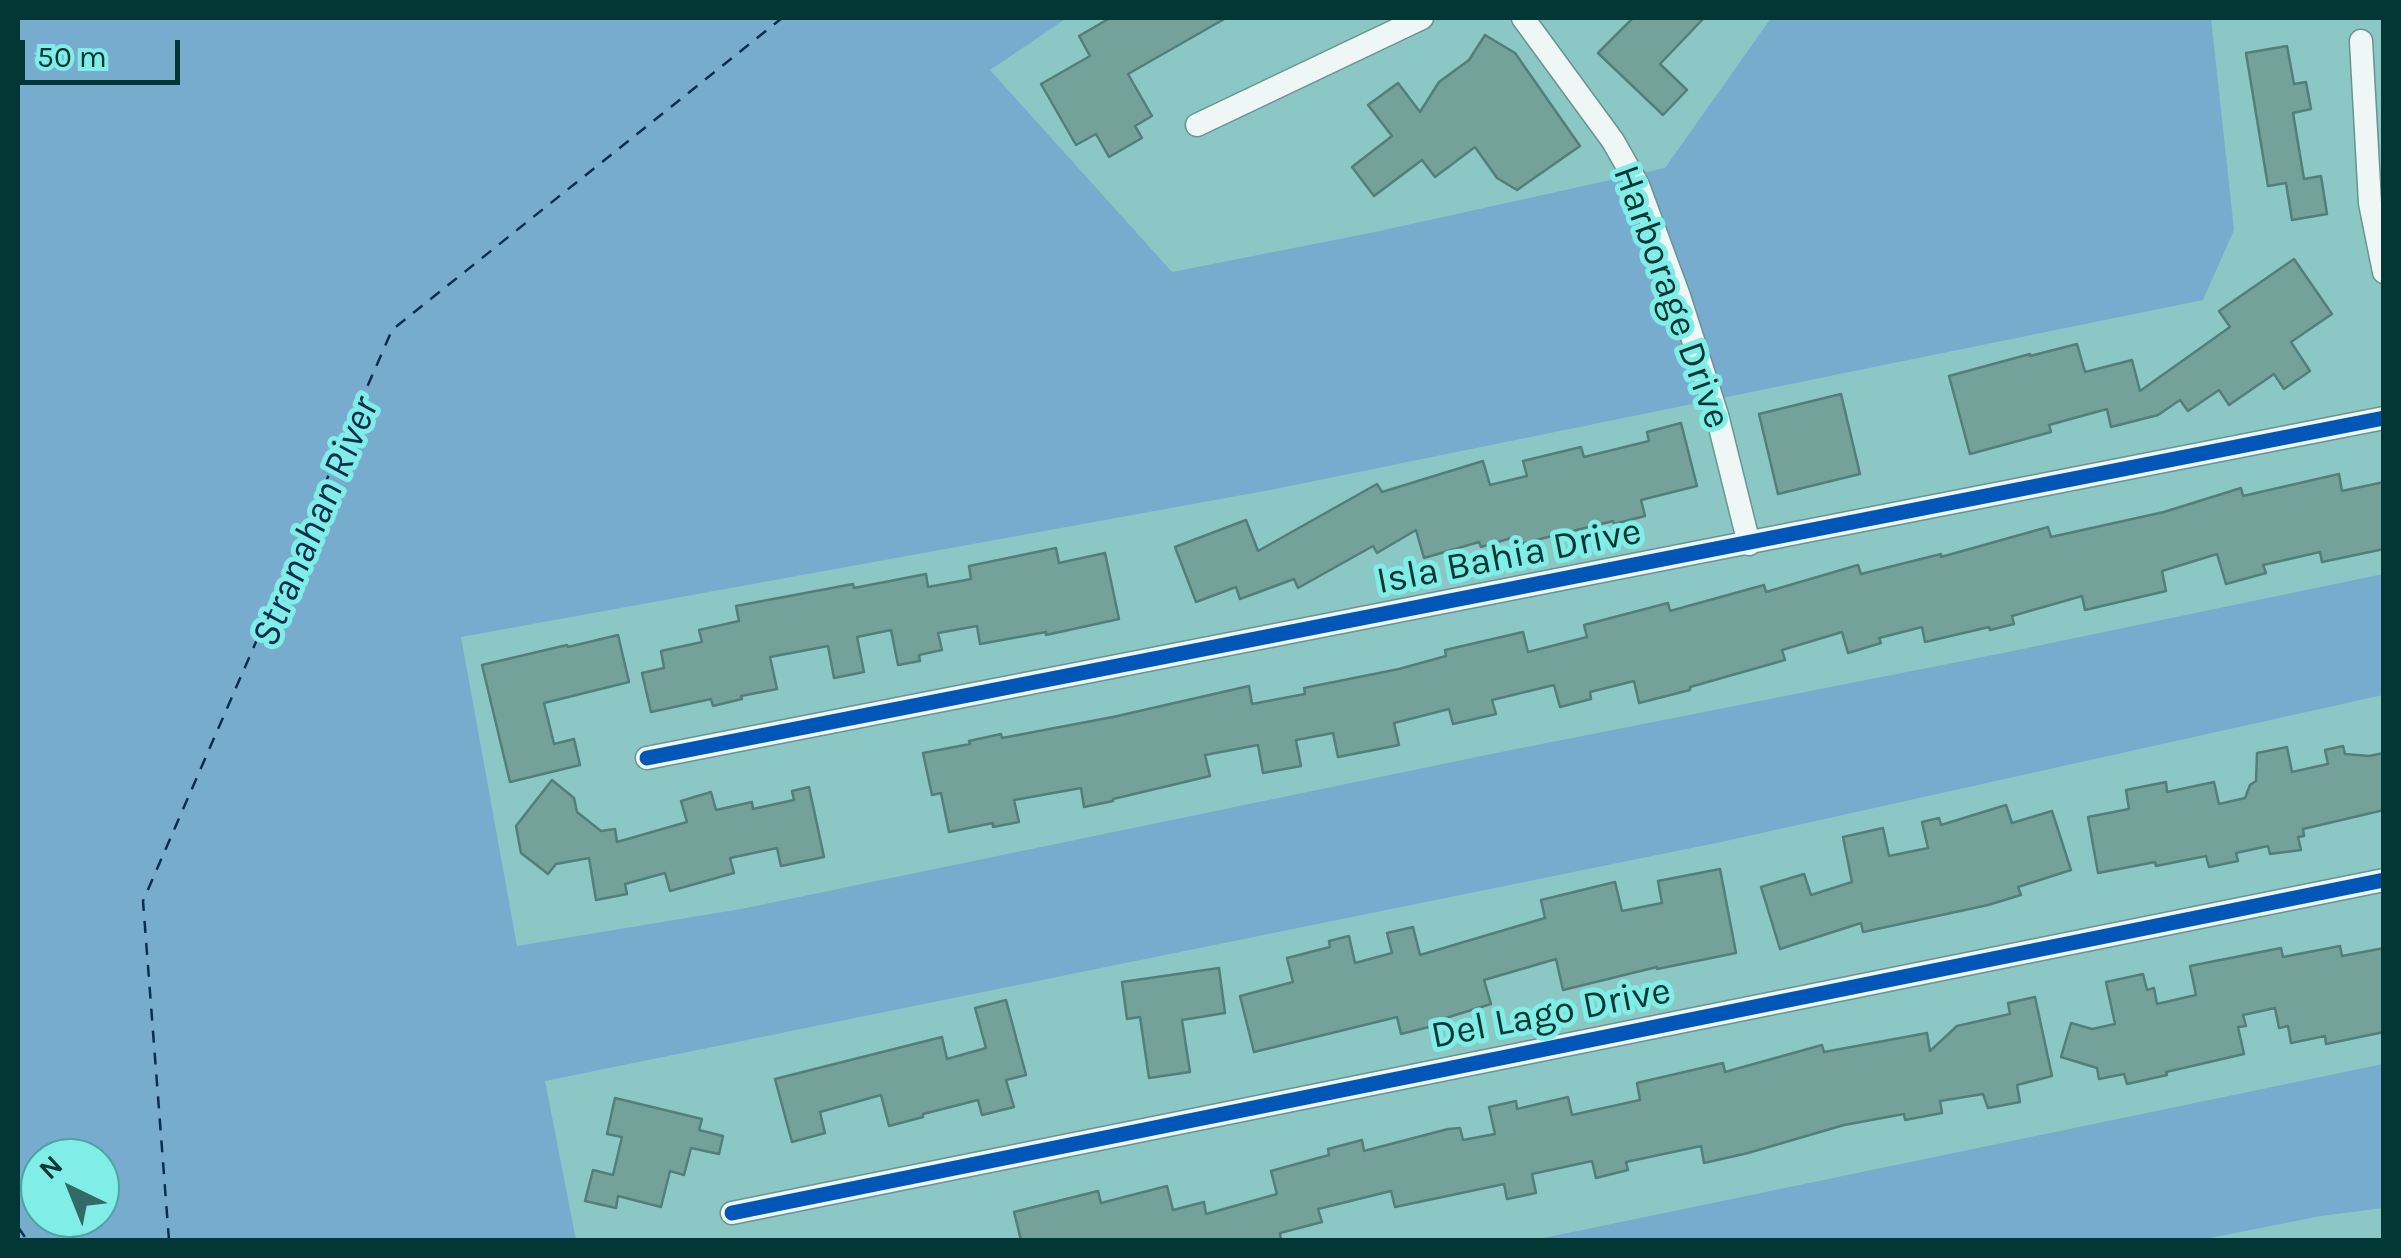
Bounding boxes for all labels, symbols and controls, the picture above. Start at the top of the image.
scale bar [25,20,185,82]
text: 50 m [37,39,107,75]
street label: Harborage Drive [1602,159,1740,435]
water label: Stranahan River [242,390,390,654]
street label: Isla Bahia Drive [1373,509,1645,605]
street label: Del Lago Drive [1427,968,1675,1060]
north arrow [20,1138,120,1238]
text: N [32,1148,69,1186]

